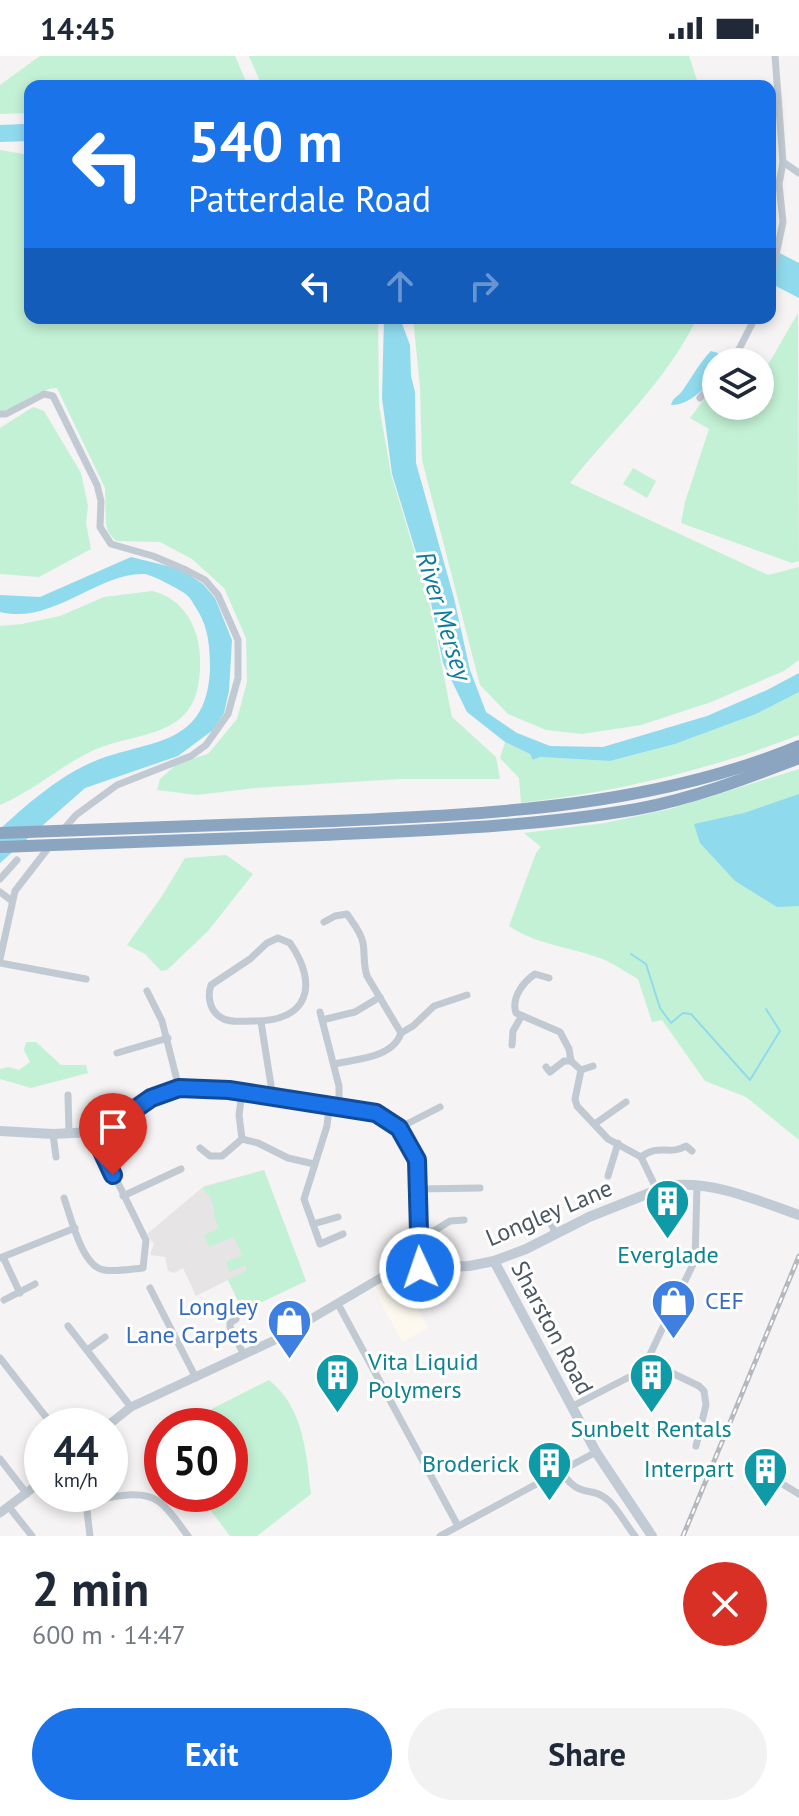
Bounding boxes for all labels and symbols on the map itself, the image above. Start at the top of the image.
water label: River Mersey [409,547,480,686]
pin [79,1093,147,1175]
street label: Longley Lane [481,1172,617,1253]
building icon: Everglade [644,1177,692,1240]
position arrow [378,1226,462,1310]
place label: Everglade [617,1239,719,1270]
street label: Sharston Road [504,1256,601,1400]
shop icon: CEF [650,1277,698,1340]
place label: CEF [705,1285,744,1316]
place label: Longley Lane Carpets [126,1291,258,1350]
shop icon: Longley Lane Carpets [265,1297,313,1360]
place label: Vita Liquid Polymers [367,1346,479,1405]
building icon: Sunbelt Rentals [627,1351,675,1414]
building icon: Vita Liquid Polymers [313,1352,361,1415]
speed limit sign: 50 [144,1408,248,1512]
place label: Sunbelt Rentals [570,1413,732,1444]
building icon: Broderick [526,1440,574,1503]
building icon: Interpart [741,1445,789,1508]
place label: Broderick [422,1448,519,1479]
place label: Interpart [644,1453,734,1484]

